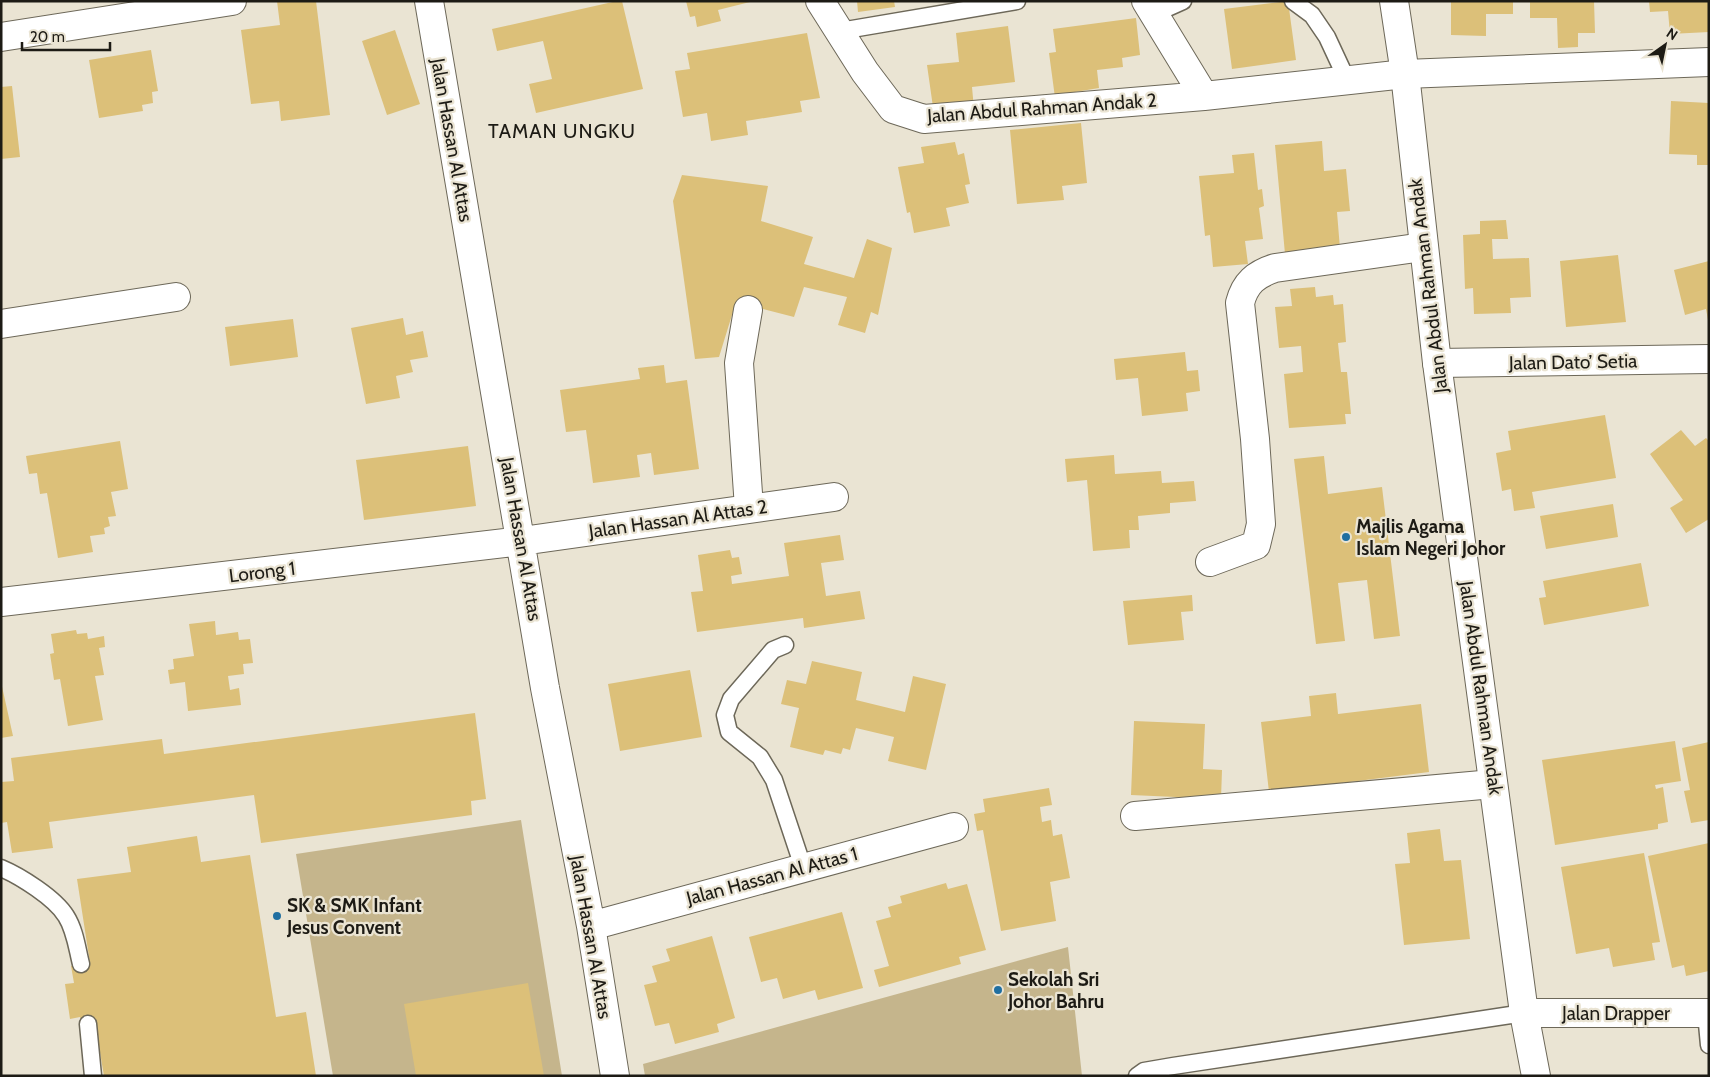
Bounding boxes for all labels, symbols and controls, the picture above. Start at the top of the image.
scale bar [22,20,110,52]
north arrow [1640,20,1690,70]
text: N [1663,24,1681,44]
text: 20 m [30,28,65,46]
street label: Jalan Hassan Al Attas [426,55,478,224]
street label: Jalan Abdul Rahman Andak 2 [925,89,1158,128]
district label: TAMAN UNGKU [488,119,636,143]
street label: Jalan Abdul Rahman Andak [1403,177,1453,395]
street label: Jalan Dato’ Setia [1508,349,1637,375]
street label: Jalan Hassan Al Attas [495,454,547,623]
street label: Jalan Hassan Al Attas 2 [586,495,769,543]
place label: Majlis Agama Islam Negeri Johor [1356,515,1506,560]
marker: Majlis Agama Islam Negeri Johor [1340,531,1352,543]
street label: Lorong 1 [228,557,296,587]
street label: Jalan Abdul Rahman Andak [1454,579,1507,797]
street label: Jalan Hassan Al Attas 1 [683,842,860,910]
street label: Jalan Hassan Al Attas [565,852,617,1021]
place label: SK & SMK Infant Jesus Convent [286,894,422,939]
marker: SK & SMK Infant Jesus Convent [271,910,283,922]
place label: Sekolah Sri Johor Bahru [1007,968,1104,1013]
marker: Sekolah Sri Johor Bahru [992,984,1004,996]
street label: Jalan Drapper [1561,1002,1670,1025]

